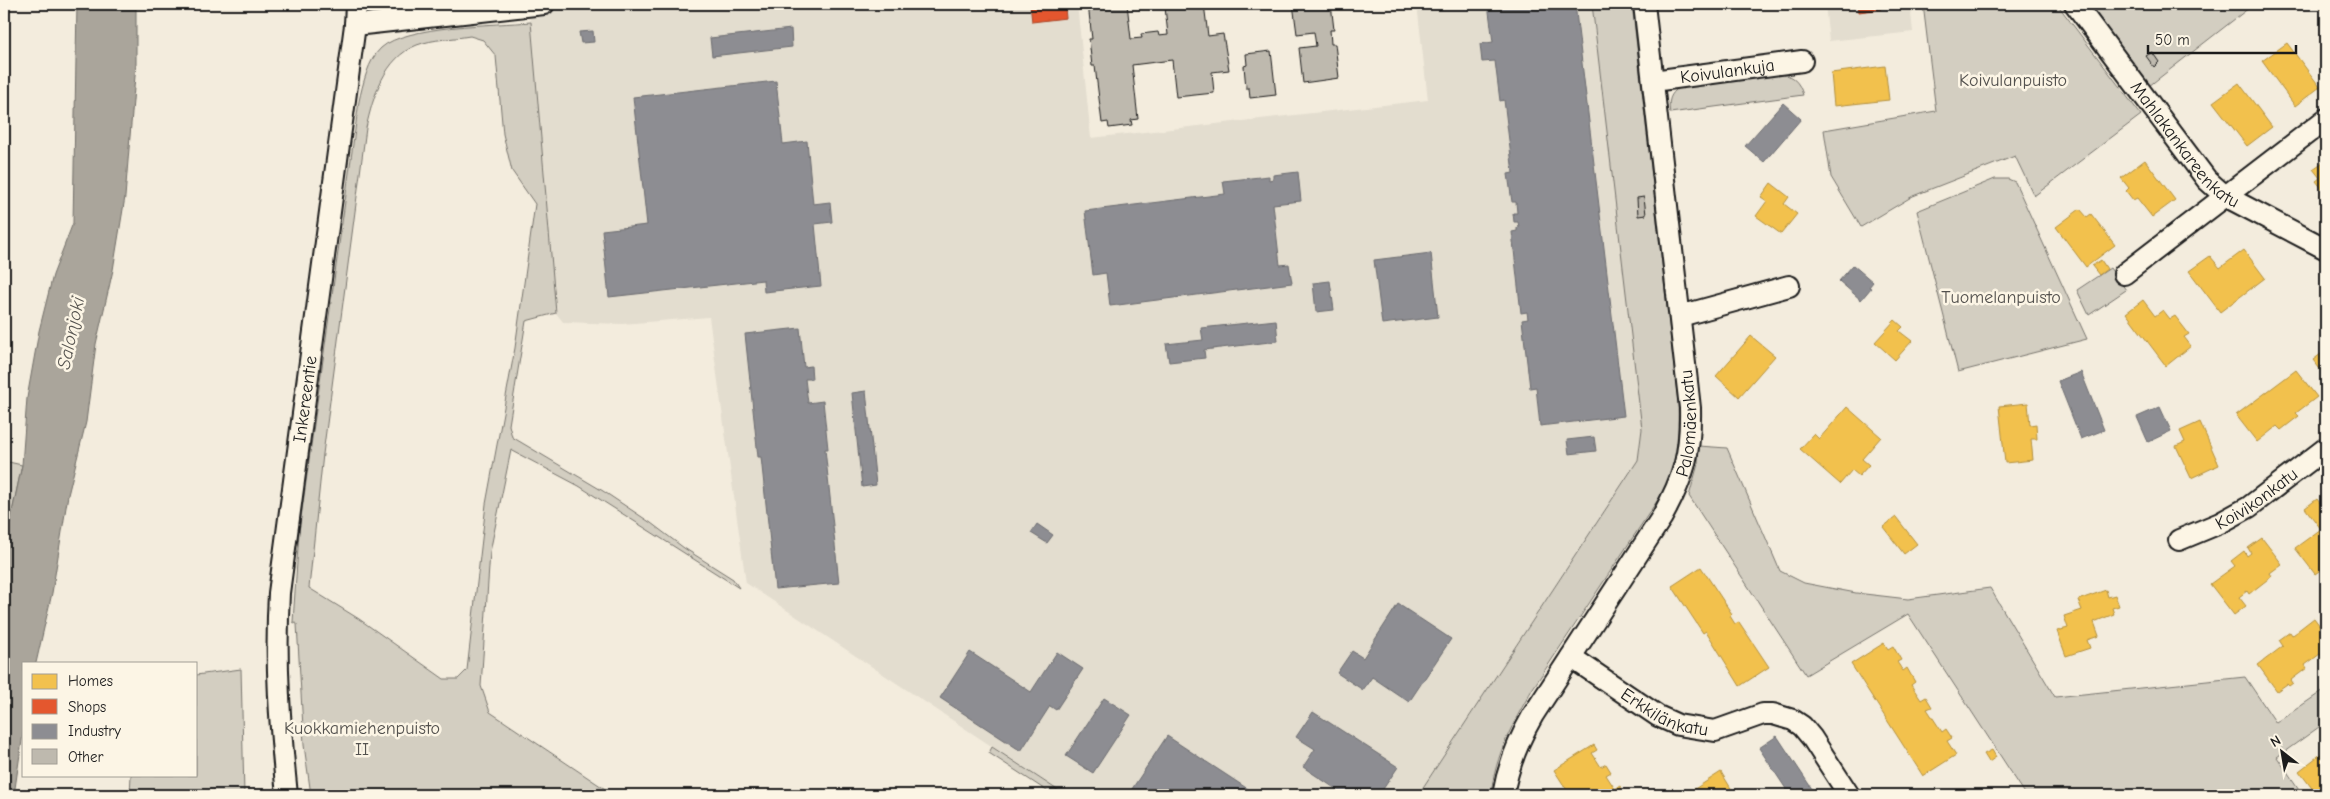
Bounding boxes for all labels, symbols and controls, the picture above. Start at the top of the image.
scale bar [2148,22,2295,54]
text: 50 m [2155,31,2190,49]
street label: Koivulankuja [1679,54,1776,88]
park label: Koivulanpuisto [1959,70,2067,91]
street label: Mahlakankareenkatu [2126,77,2243,212]
park label: Tuomelanpuisto [1941,287,2061,308]
water label: Salonjoki [53,294,90,371]
street label: Inkereentie [289,354,321,444]
street label: Palomäenkatu [1671,369,1701,479]
street label: Koivikonkatu [2211,463,2301,534]
legend [22,662,198,776]
text: Homes [68,672,113,690]
street label: Erkkilänkatu [1617,683,1710,740]
text: Shops [68,698,106,716]
park label: Kuokkamiehenpuisto II [284,718,440,760]
text: Industry [68,722,121,740]
north arrow [2258,726,2308,776]
text: N [2267,732,2284,751]
text: Other [68,748,103,766]

